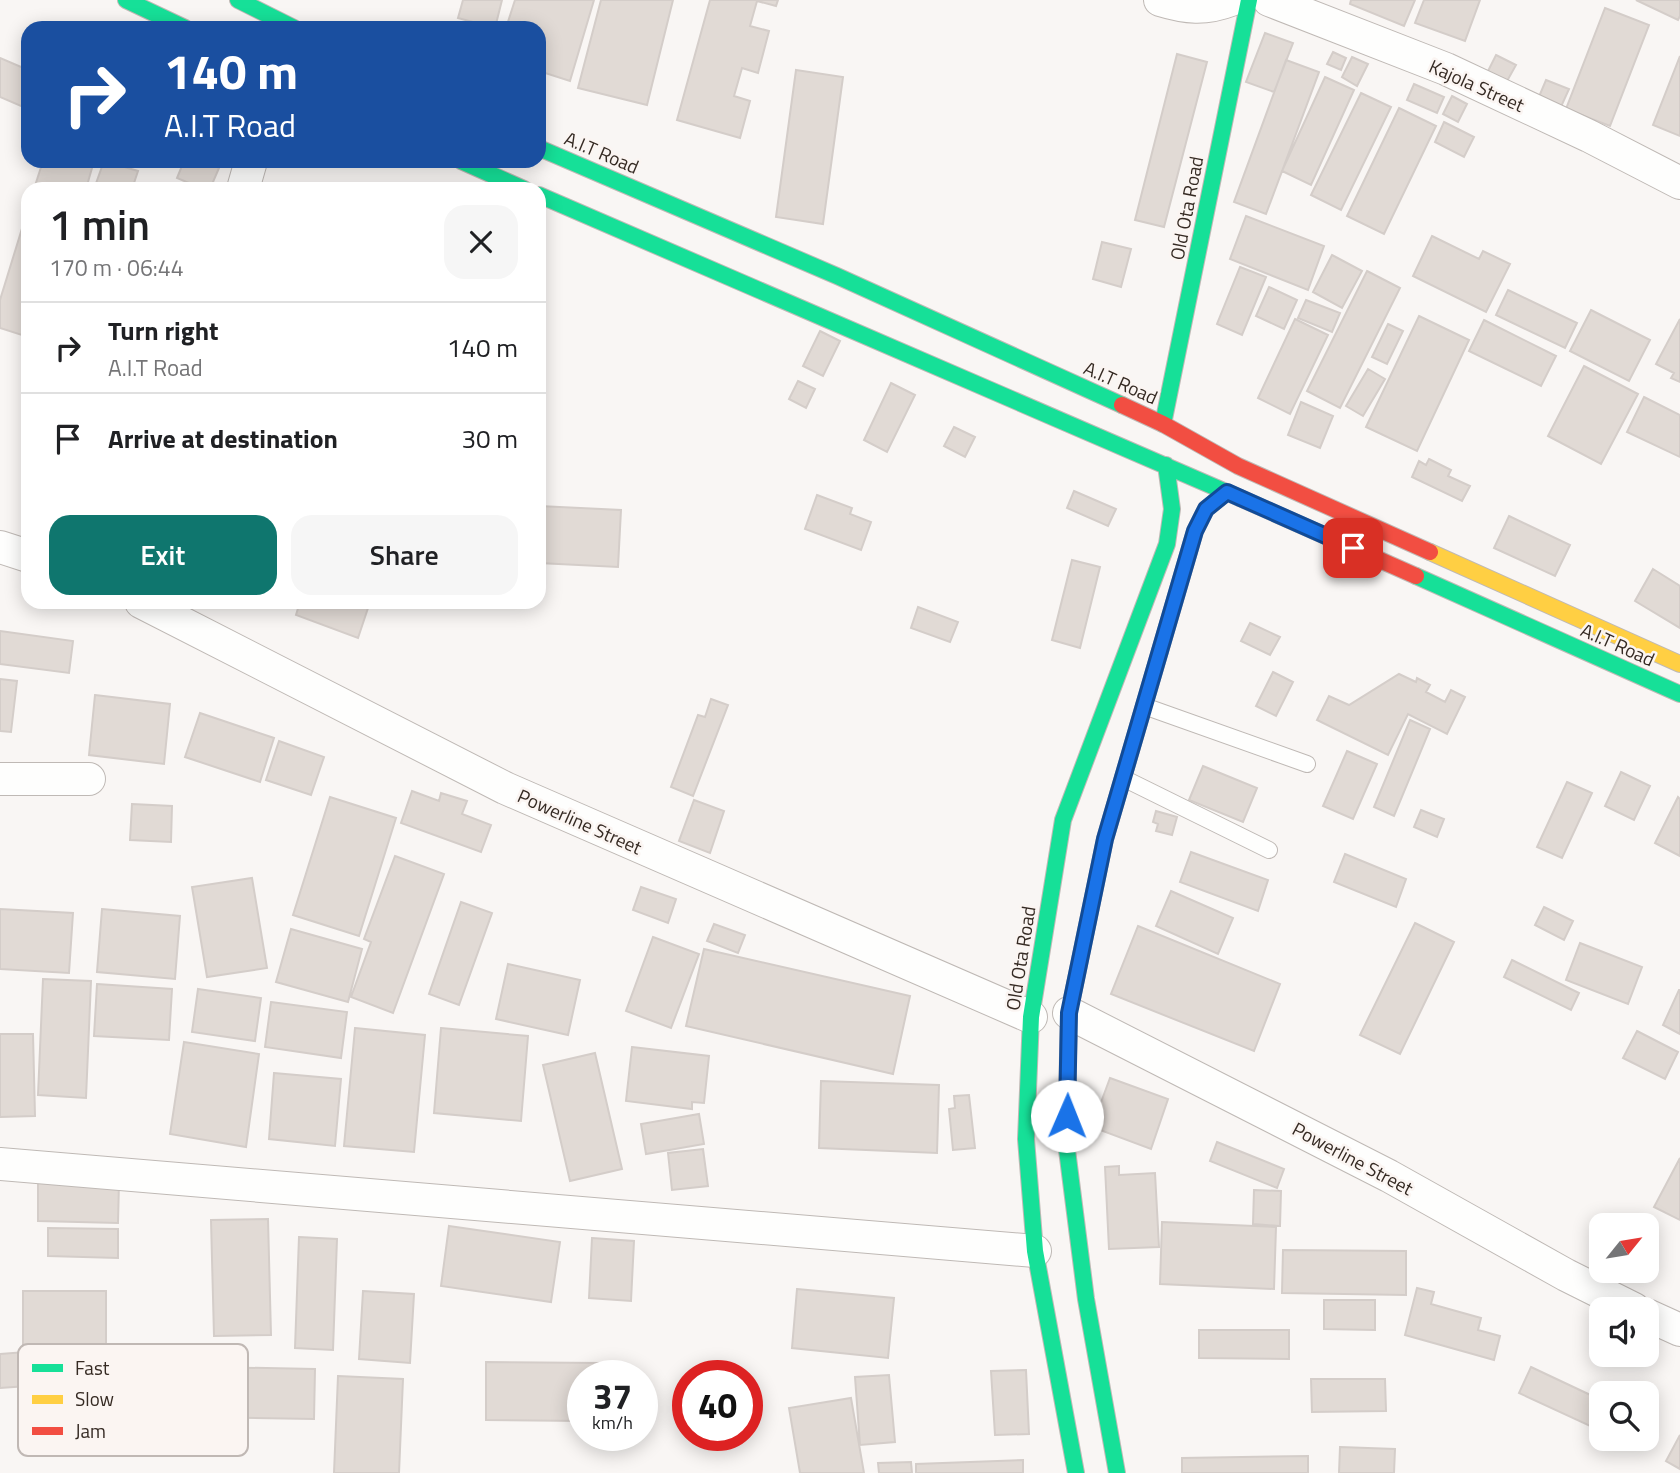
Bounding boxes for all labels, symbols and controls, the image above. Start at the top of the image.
text: 140 m [164,33,298,108]
icon: right [49,49,140,140]
street label: Kajola Street [1425,51,1530,119]
text: A.I.T Road [164,101,296,149]
street label: A.I.T Road [560,123,644,181]
street label: Old Ota Road [1162,154,1210,262]
text: 1 min [49,192,150,256]
button: close [444,205,518,279]
text: 170 m · 06:44 [49,250,184,285]
text: Turn right [108,311,219,350]
text: 140 m [447,328,518,367]
icon: right [49,329,87,367]
text: A.I.T Road [108,350,203,385]
street label: A.I.T Road [1079,353,1163,411]
text: Arrive at destination [108,419,338,458]
text: 30 m [461,419,518,458]
icon: arrive [49,420,87,458]
button: Exit [49,515,277,595]
button: Share [291,515,518,595]
pin [1323,518,1383,578]
icon: arrive [1334,529,1372,567]
street label: A.I.T Road [1576,615,1660,673]
street label: Powerline Street [513,781,647,861]
street label: Old Ota Road [997,904,1043,1012]
position arrow [1030,1079,1104,1153]
street label: Powerline Street [1287,1114,1419,1202]
north arrow [1589,1213,1659,1283]
map controls [1589,1213,1659,1451]
button: sound [1589,1297,1659,1367]
legend [18,1344,248,1456]
text: Fast [75,1353,110,1382]
speed limit sign: 40 [672,1360,763,1451]
text: 37 [593,1369,632,1423]
button: search [1589,1381,1659,1451]
text: Slow [75,1384,114,1413]
text: km/h [592,1409,633,1436]
text: Jam [75,1416,106,1445]

